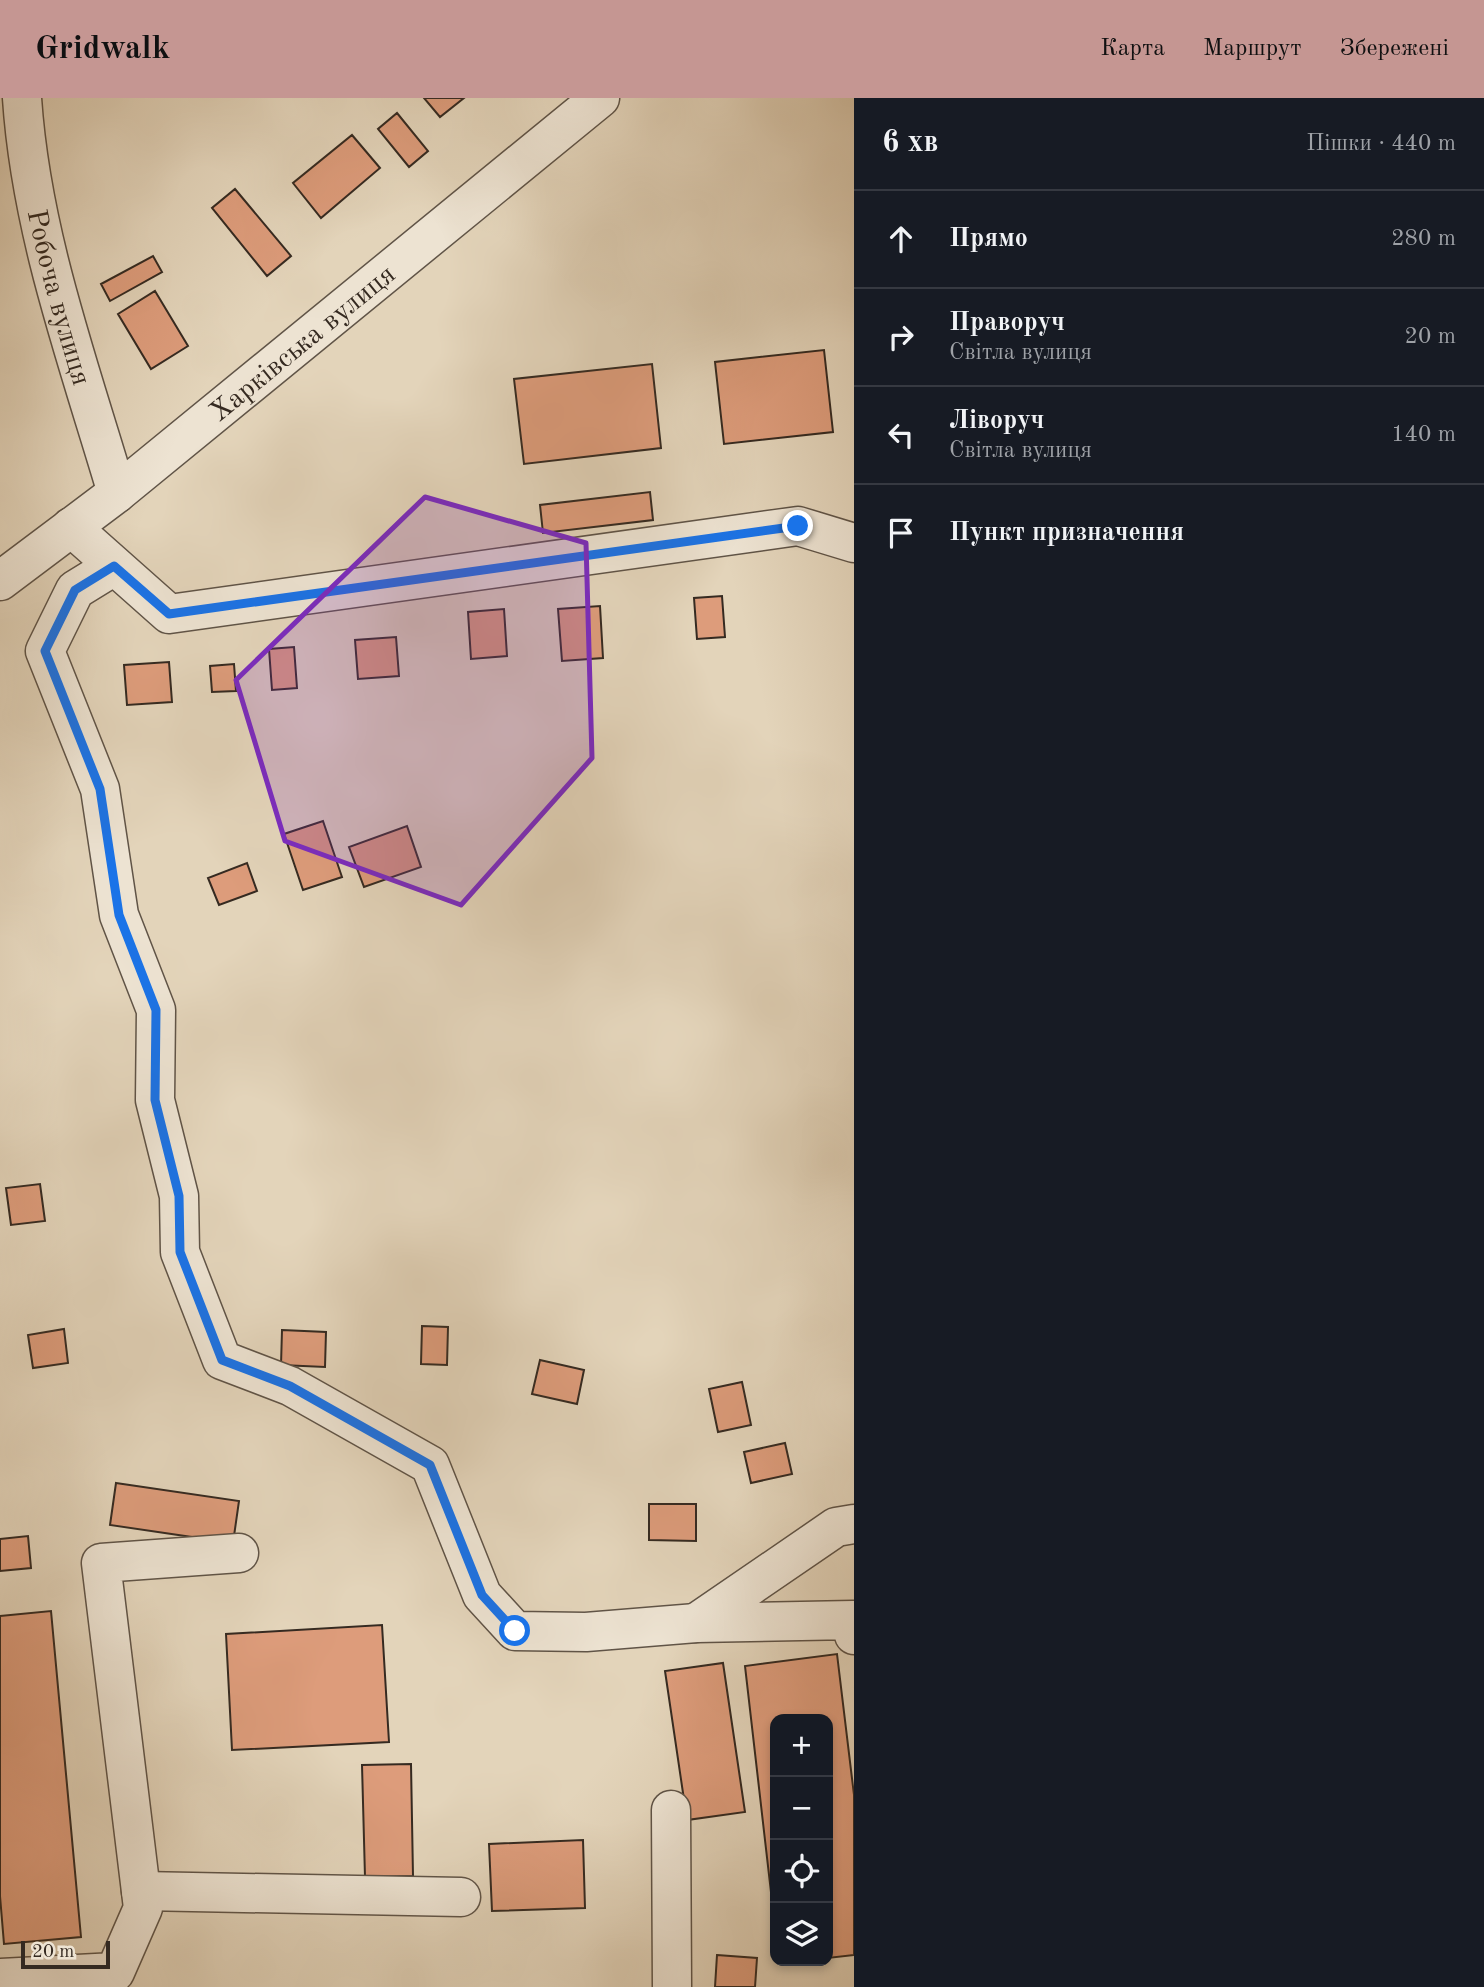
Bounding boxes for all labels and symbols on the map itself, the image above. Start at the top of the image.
street label: Робоча вулиця [21,207,94,389]
street label: Харківська вулиця [206,261,401,428]
route end [782,510,813,541]
route start [499,1615,530,1646]
scale bar [21,1938,110,1970]

